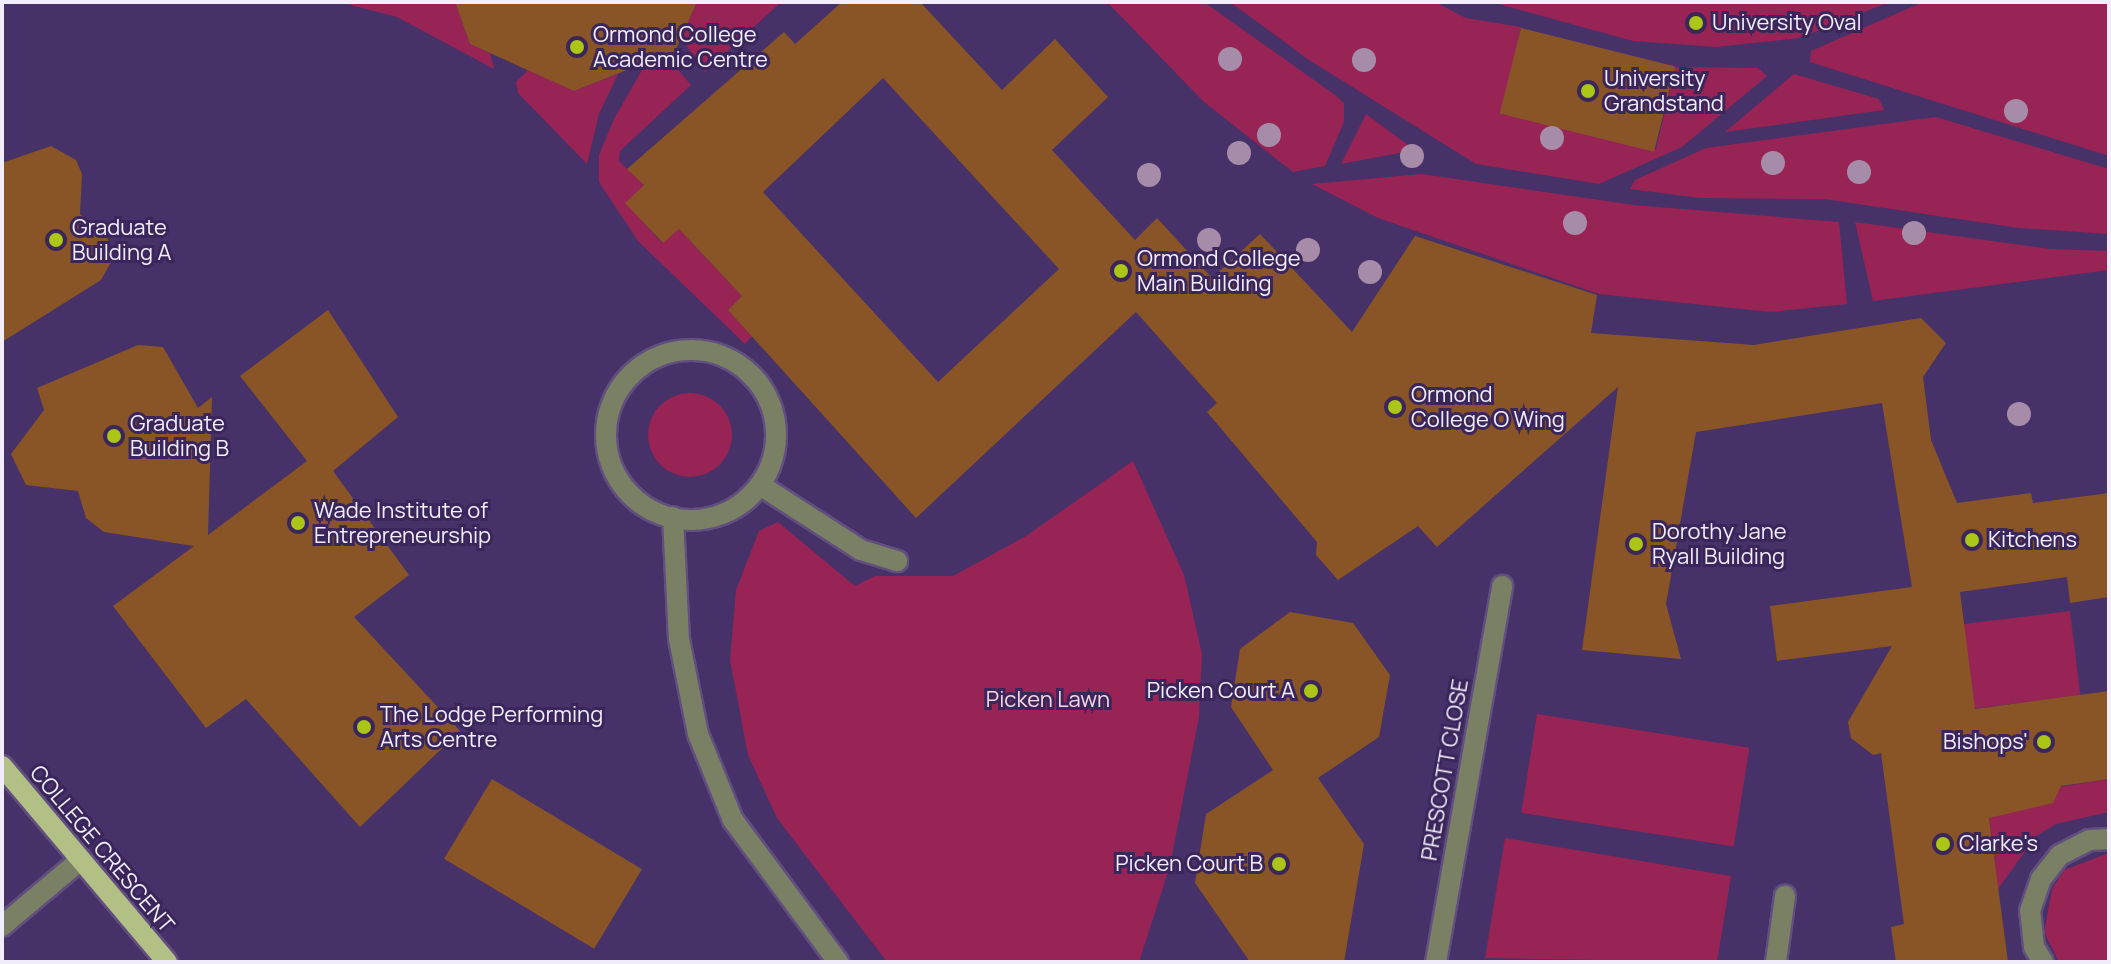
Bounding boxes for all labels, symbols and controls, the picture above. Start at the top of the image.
place label: University Oval [1712,10,1862,36]
marker: University Oval [1687,14,1705,32]
place label: Ormond College Academic Centre [593,21,768,72]
marker: Ormond College Academic Centre [568,38,586,56]
place label: University Grandstand [1604,65,1724,116]
marker: University Grandstand [1579,82,1597,100]
place label: Graduate Building A [72,214,171,266]
marker: Graduate Building A [47,231,65,249]
place label: Ormond College Main Building [1137,245,1301,296]
marker: Ormond College Main Building [1112,262,1130,280]
place label: Ormond College O Wing [1411,381,1565,432]
marker: Ormond College O Wing [1386,398,1404,416]
place label: Graduate Building B [130,410,229,462]
marker: Graduate Building B [105,427,123,445]
place label: Wade Institute of Entrepreneurship [314,497,491,548]
marker: Wade Institute of Entrepreneurship [289,514,307,532]
place label: Dorothy Jane Ryall Building [1652,518,1787,570]
place label: Kitchens [1988,527,2077,553]
marker: Kitchens [1963,531,1981,549]
marker: Dorothy Jane Ryall Building [1627,535,1645,553]
street label: PRESCOTT CLOSE [1416,677,1474,863]
place label: Picken Court A [1147,678,1295,704]
marker: Picken Court A [1302,682,1320,700]
park label: Picken Lawn [986,687,1110,713]
place label: The Lodge Performing Arts Centre [380,701,603,752]
marker: The Lodge Performing Arts Centre [355,718,373,736]
place label: Bishops' [1943,729,2028,755]
marker: Bishops' [2035,733,2053,751]
street label: COLLEGE CRESCENT [24,760,180,938]
place label: Clarke's [1959,831,2038,857]
marker: Clarke's [1934,835,1952,853]
place label: Picken Court B [1115,851,1263,877]
marker: Picken Court B [1270,855,1288,873]

